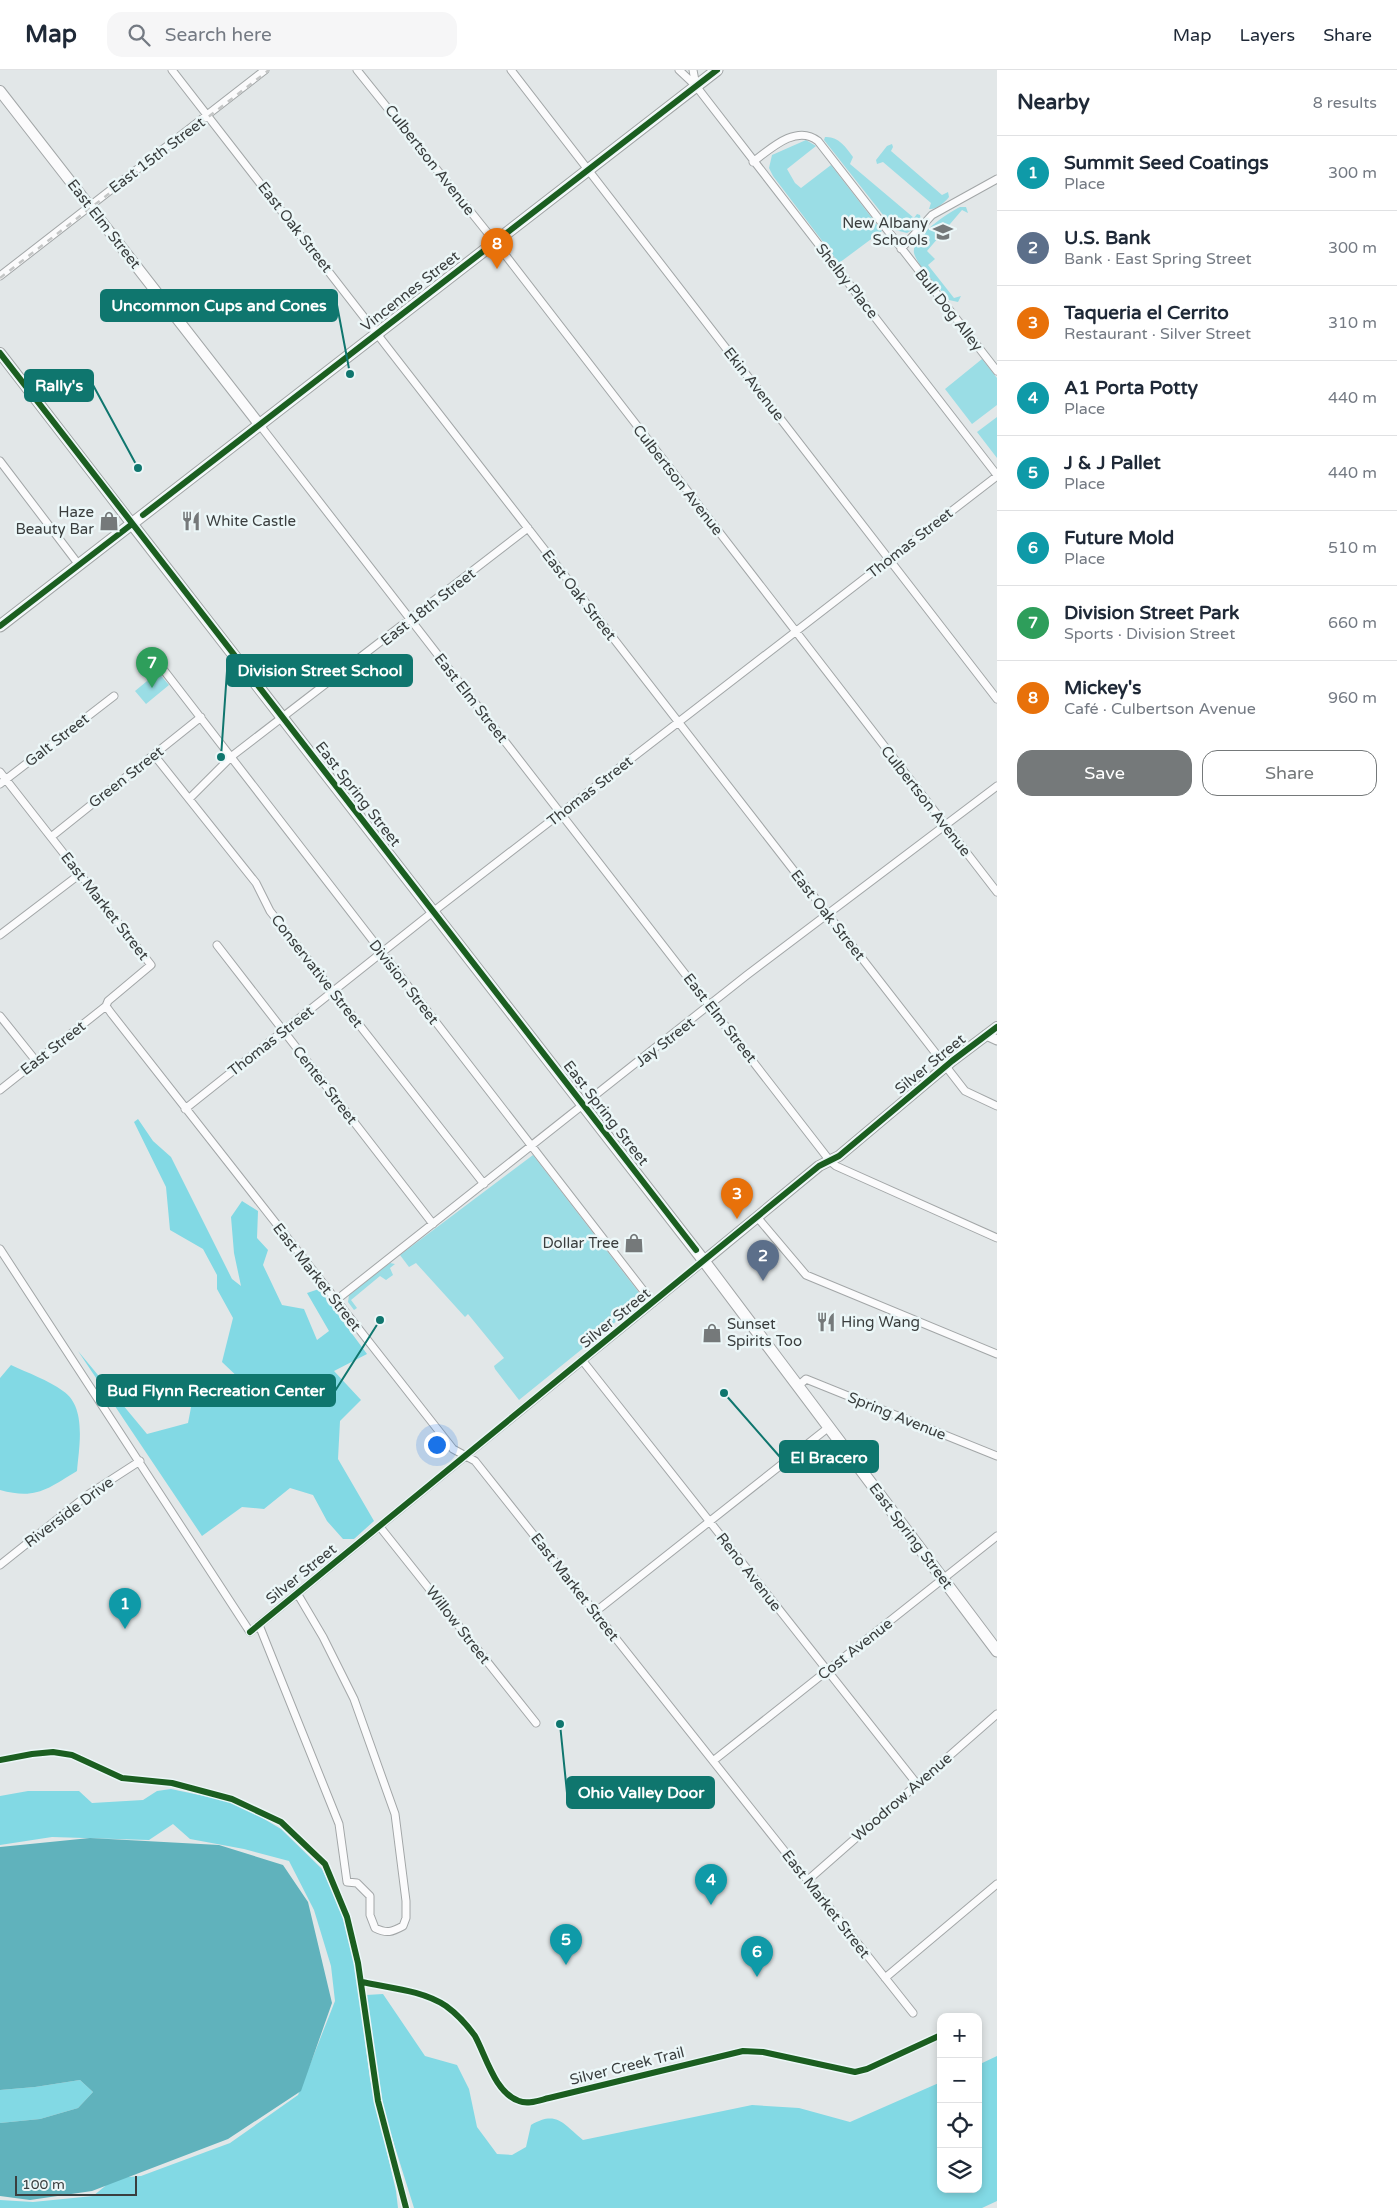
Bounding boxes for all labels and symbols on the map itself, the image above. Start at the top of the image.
street label: Culbertson Avenue [381,101,479,219]
street label: East 15th Street [106,113,209,197]
street label: East Elm Street [64,176,145,273]
street label: East Oak Street [254,178,336,276]
place label: New Albany Schools [842,214,928,249]
school or university icon: New Albany Schools [932,221,954,243]
pin: 8 [481,228,513,269]
street label: Shelby Place [812,240,882,322]
street label: Vincennes Street [357,247,463,335]
street label: Bull Dog Alley [911,265,987,355]
callout: Uncommon Cups and Cones [101,290,337,321]
text: Uncommon Cups and Cones [111,296,327,316]
street label: Ekin Avenue [720,344,788,424]
callout: Rally's [25,370,93,401]
text: Rally's [35,376,83,396]
street label: Culbertson Avenue [629,421,727,539]
place label: Haze Beauty Bar [16,503,94,538]
street label: Thomas Street [864,504,957,582]
shop icon: Haze Beauty Bar [98,510,120,532]
restaurant icon: White Castle [180,510,202,532]
place label: White Castle [206,512,296,530]
street label: East Oak Street [538,546,620,644]
street label: East 18th Street [377,564,479,650]
pin: 7 [136,647,168,688]
street label: East Elm Street [431,650,512,747]
callout: Division Street School [227,655,412,686]
text: Division Street School [237,661,403,681]
street label: Galt Street [22,709,93,770]
street label: East Spring Street [311,738,405,850]
street label: Green Street [85,742,167,812]
street label: Culbertson Avenue [877,742,975,860]
street label: Thomas Street [544,752,637,830]
street label: East Market Street [57,848,153,964]
street label: East Oak Street [787,866,869,964]
street label: Conservative Street [267,911,367,1031]
street label: Division Street [365,936,443,1028]
street label: East Elm Street [680,970,761,1067]
street label: Thomas Street [225,1002,318,1080]
street label: Jay Street [632,1013,698,1071]
street label: East Street [17,1017,89,1079]
street label: Silver Street [891,1030,969,1098]
street label: Center Street [289,1042,361,1128]
street label: East Spring Street [559,1057,653,1169]
pin: 3 [721,1178,753,1219]
street label: East Market Street [269,1219,365,1335]
shop icon: Dollar Tree [623,1232,645,1254]
place label: Dollar Tree [543,1234,619,1252]
pin: 2 [747,1240,779,1281]
street label: Silver Street [576,1284,654,1352]
restaurant icon: Hing Wang [815,1311,837,1333]
place label: Hing Wang [841,1313,920,1331]
place label: Sunset Spirits Too [727,1315,802,1350]
shop icon: Sunset Spirits Too [701,1322,723,1344]
callout: Bud Flynn Recreation Center [97,1375,335,1406]
text: Bud Flynn Recreation Center [107,1381,326,1401]
street label: Spring Avenue [845,1388,949,1444]
your location [424,1432,450,1458]
callout: El Bracero [780,1441,878,1472]
text: El Bracero [790,1448,868,1468]
street label: Riverside Drive [21,1473,117,1551]
street label: East Spring Street [865,1479,957,1593]
street label: East Market Street [527,1529,623,1645]
street label: Reno Avenue [713,1529,785,1615]
street label: Silver Street [262,1540,340,1608]
street label: Willow Street [422,1582,494,1668]
pin: 1 [109,1588,141,1629]
street label: Cost Avenue [814,1614,896,1684]
street label: Woodrow Avenue [848,1749,956,1845]
callout: Ohio Valley Door [567,1777,714,1808]
text: Ohio Valley Door [578,1783,705,1803]
street label: East Market Street [778,1846,874,1962]
pin: 4 [695,1864,727,1905]
pin: 5 [550,1924,582,1965]
pin: 6 [741,1936,773,1977]
street label: Silver Creek Trail [568,2043,686,2089]
scale bar [15,2173,138,2196]

